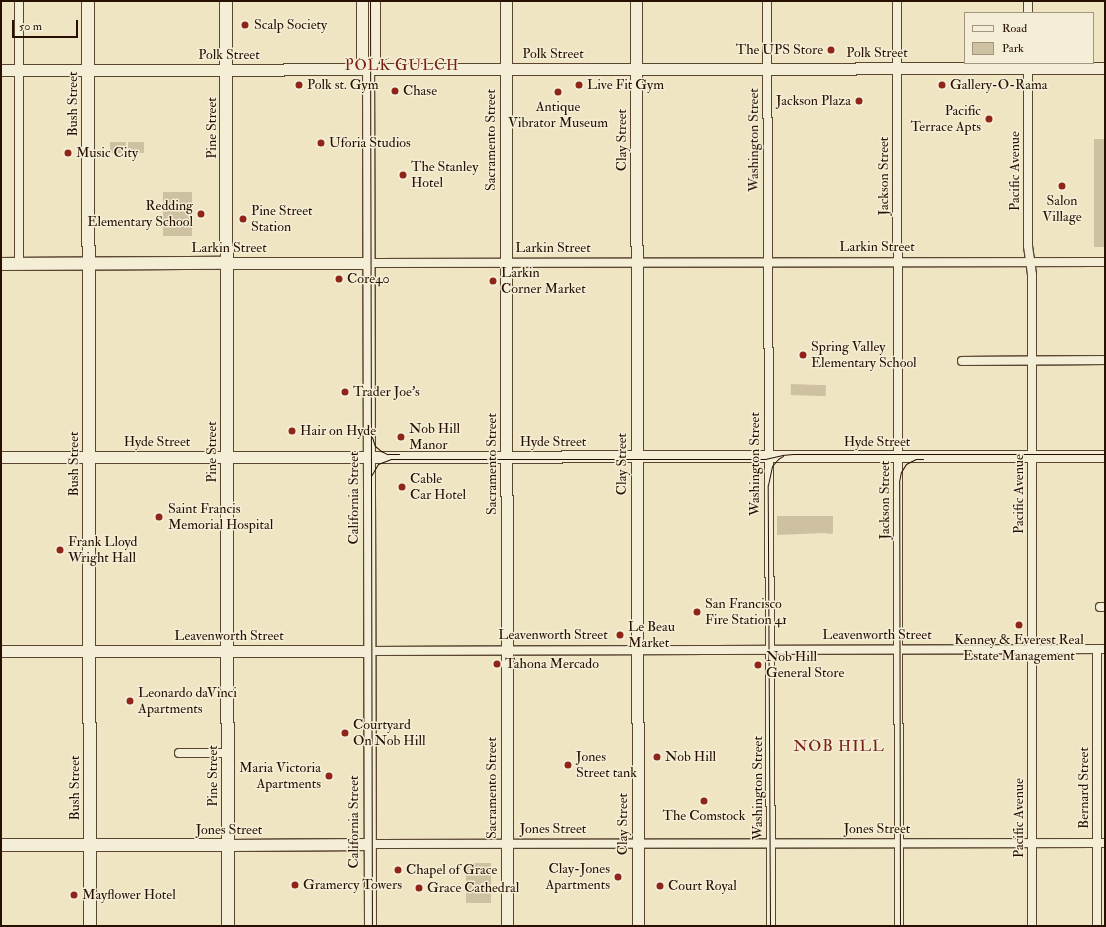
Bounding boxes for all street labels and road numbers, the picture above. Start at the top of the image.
street label: Polk Street [846,45,908,61]
street label: Polk Street [522,46,584,62]
street label: Polk Street [198,47,260,63]
street label: Bush Street [65,71,81,137]
street label: Washington Street [746,88,762,192]
street label: Sacramento Street [483,89,499,191]
street label: Pine Street [204,97,220,159]
street label: Clay Street [614,109,630,171]
street label: Pacific Avenue [1007,131,1023,211]
street label: Jackson Street [876,137,892,215]
street label: Larkin Street [839,239,915,255]
street label: Larkin Street [191,240,267,256]
street label: Larkin Street [515,240,591,256]
street label: Washington Street [747,412,763,516]
street label: Sacramento Street [484,413,500,515]
street label: Pine Street [204,421,220,483]
street label: Bush Street [66,431,82,497]
street label: Clay Street [614,433,630,495]
street label: Hyde Street [124,434,190,450]
street label: Hyde Street [520,434,586,450]
street label: Hyde Street [844,434,910,450]
street label: California Street [346,451,362,545]
street label: Pacific Avenue [1011,454,1027,534]
street label: Jackson Street [877,461,893,539]
street label: Leavenworth Street [498,627,608,643]
street label: Leavenworth Street [822,627,932,643]
street label: Leavenworth Street [174,628,284,644]
street label: Washington Street [750,736,766,840]
street label: Sacramento Street [484,737,500,839]
street label: Pine Street [205,745,221,807]
street label: Bernard Street [1076,747,1092,829]
street label: Bush Street [67,755,83,821]
street label: California Street [346,775,362,869]
street label: Pacific Avenue [1011,778,1027,858]
street label: Clay Street [615,793,631,855]
street label: Jones Street [520,821,586,837]
street label: Jones Street [844,821,910,837]
street label: Jones Street [196,822,262,838]

